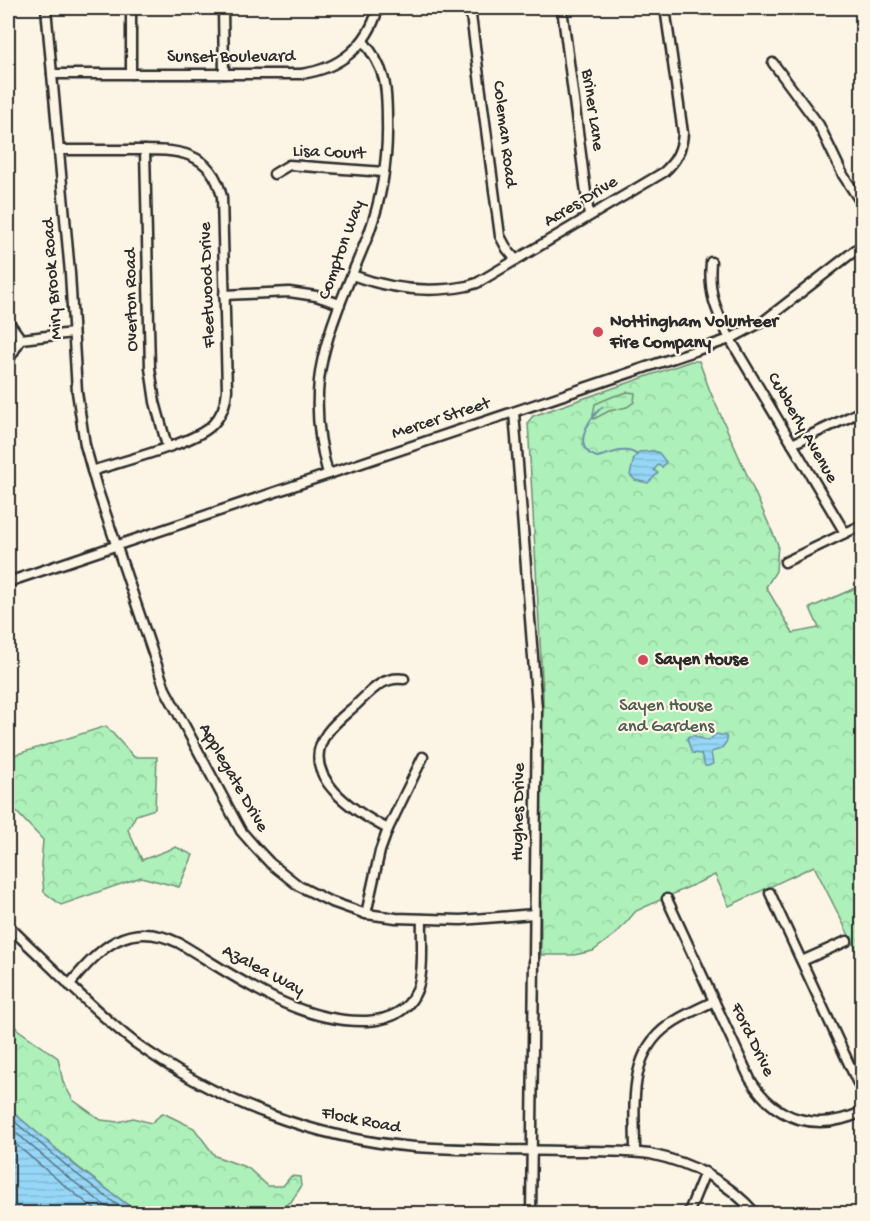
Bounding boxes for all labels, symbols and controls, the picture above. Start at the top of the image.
street label: Sunset Boulevard [167,47,296,68]
street label: Briner Lane [576,67,608,153]
street label: Coleman Road [487,79,521,190]
street label: Lisa Court [292,141,367,165]
street label: Acres Drive [540,171,622,232]
street label: Compton Way [314,197,370,303]
street label: Miry Brook Road [38,216,68,340]
street label: Fleetwood Drive [195,221,221,349]
street label: Overton Road [121,247,143,352]
place label: Nottingham Volunteer Fire Company [609,312,780,354]
marker: Nottingham Volunteer Fire Company [591,325,605,339]
street label: Cubberly Avenue [762,369,842,488]
street label: Mercer Street [389,393,494,445]
place label: Sayen House [655,650,749,671]
marker: Sayen House [636,653,650,667]
park label: Sayen House and Gardens [618,696,715,738]
street label: Applegate Drive [193,720,273,837]
street label: Hughes Drive [508,762,530,861]
street label: Azalea Way [218,941,308,1002]
street label: Ford Drive [725,999,779,1081]
street label: Flock Road [319,1103,404,1139]

